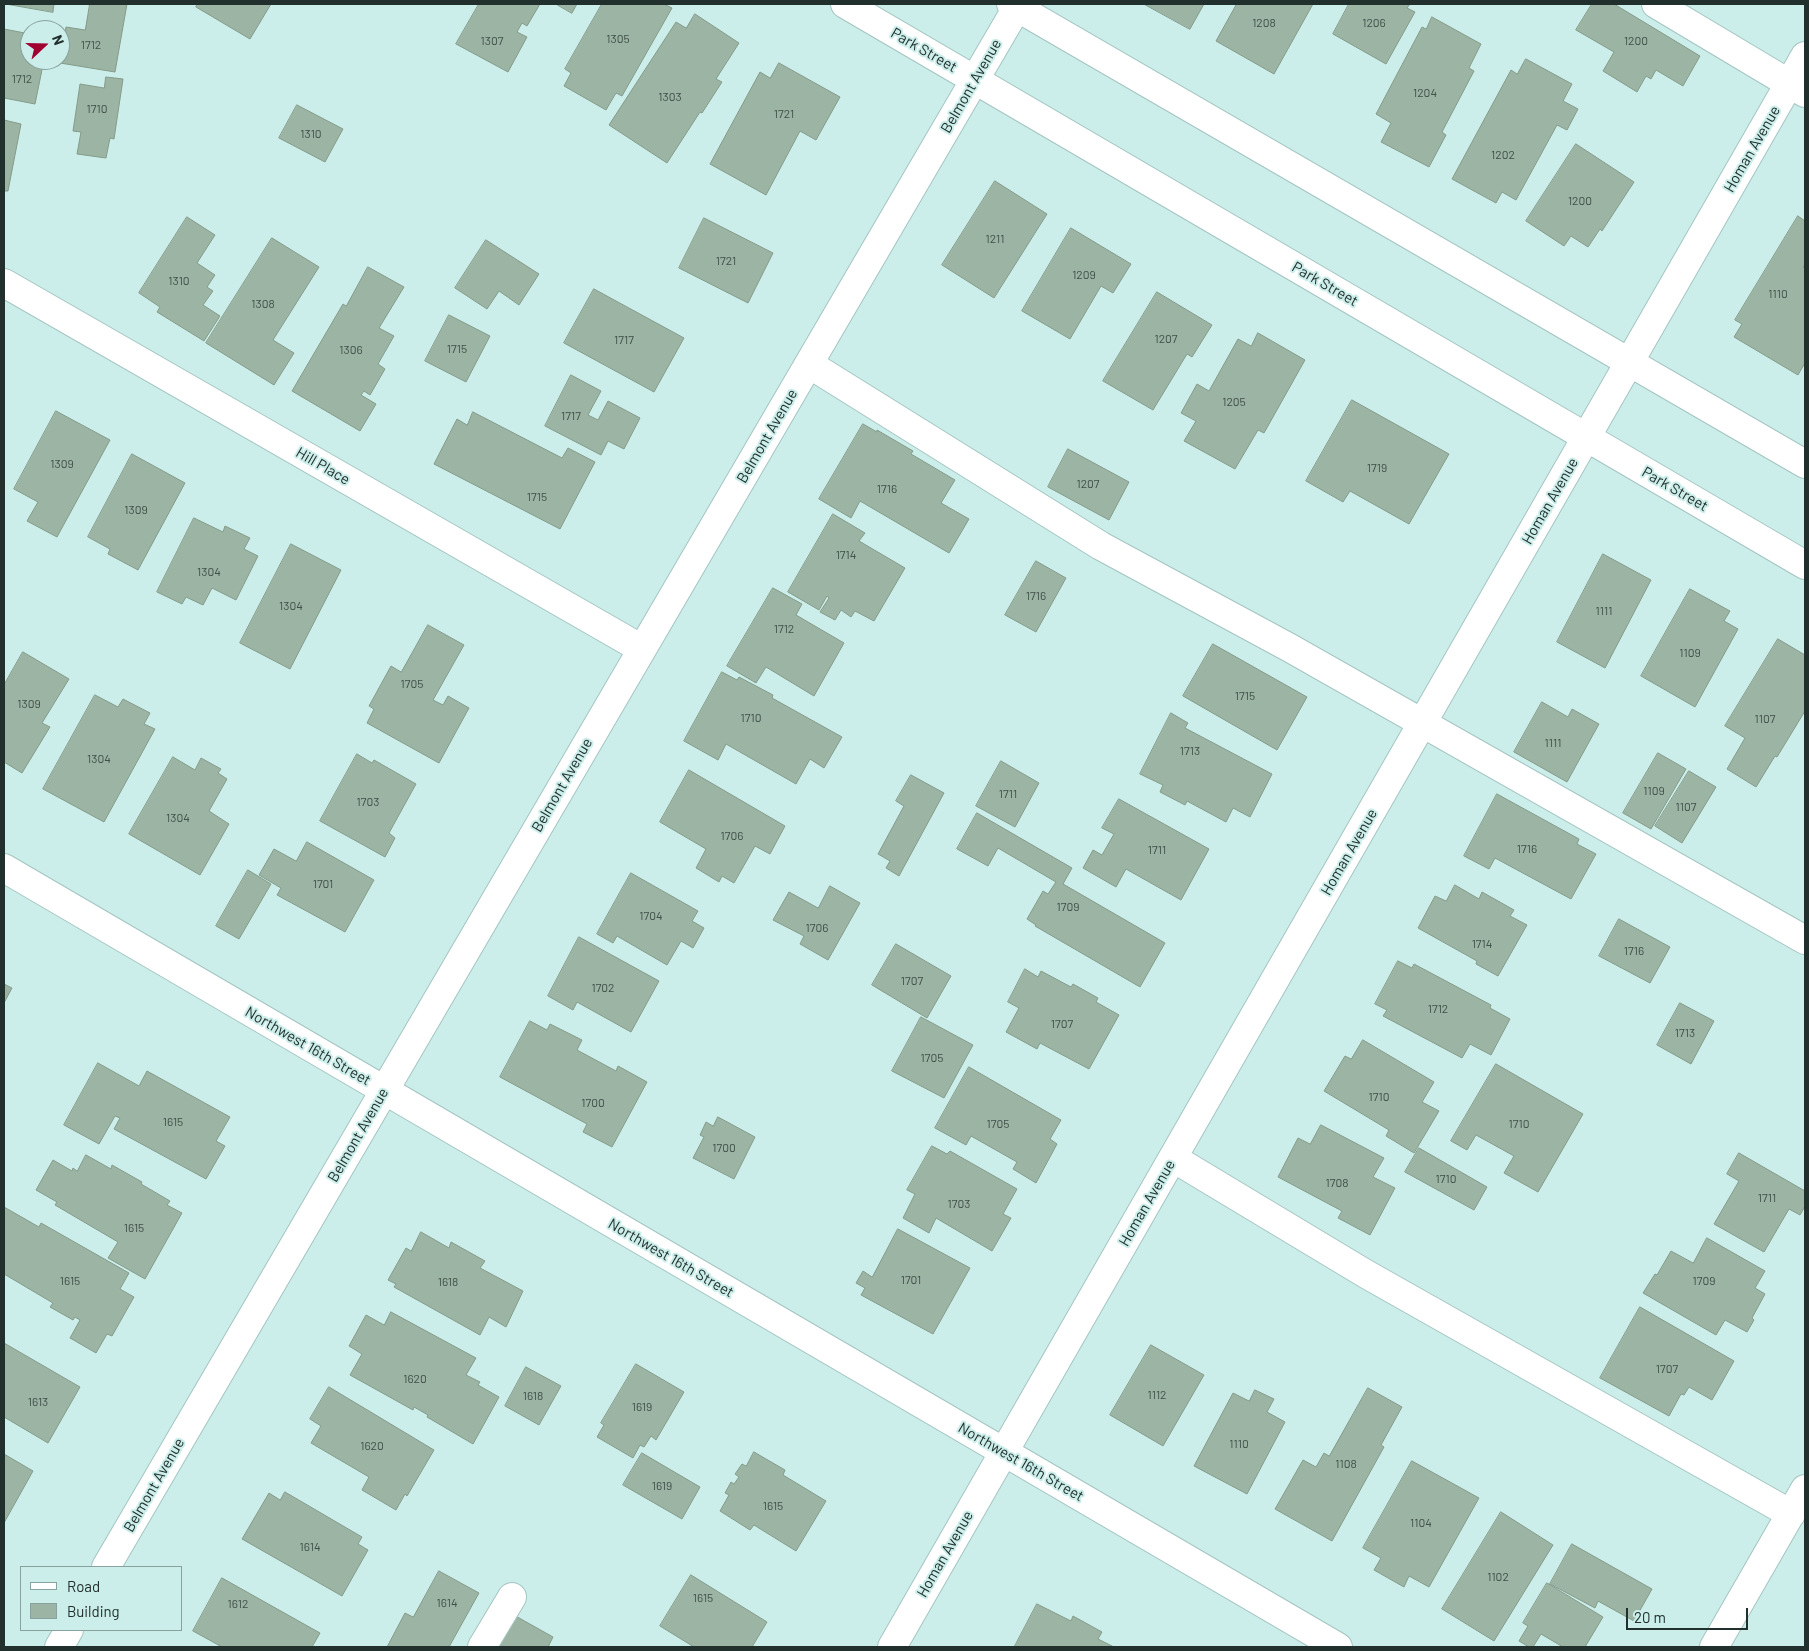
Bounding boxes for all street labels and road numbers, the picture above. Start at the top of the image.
street label: Park Street [888,24,960,76]
street label: Belmont Avenue [937,36,1005,136]
street label: Homan Avenue [1720,103,1784,195]
street label: Park Street [1289,258,1361,310]
street label: Belmont Avenue [733,386,801,486]
street label: Hill Place [293,443,353,489]
street label: Homan Avenue [1518,455,1582,547]
street label: Park Street [1639,463,1711,515]
street label: Belmont Avenue [528,735,596,835]
street label: Homan Avenue [1317,806,1381,898]
street label: Northwest 16th Street [242,1003,374,1089]
street label: Belmont Avenue [324,1085,392,1185]
street label: Homan Avenue [1115,1157,1179,1249]
street label: Northwest 16th Street [605,1215,737,1301]
street label: Northwest 16th Street [955,1419,1087,1505]
street label: Belmont Avenue [120,1435,188,1535]
street label: Homan Avenue [913,1508,977,1600]

